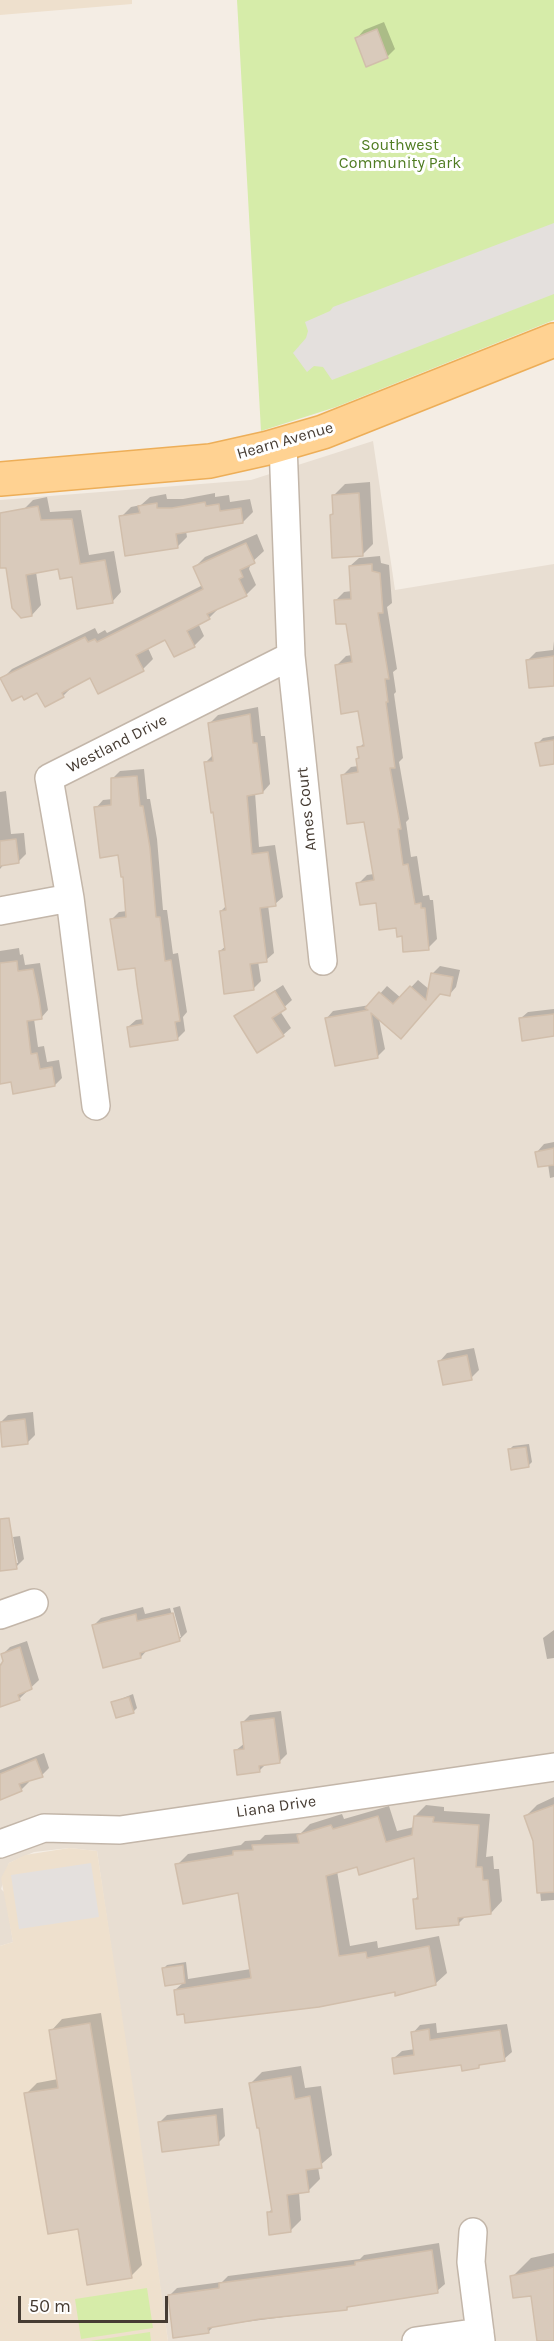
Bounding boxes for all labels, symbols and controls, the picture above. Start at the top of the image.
park label: Southwest Community Park [339,135,461,173]
street label: Hearn Avenue [234,418,336,464]
street label: Westland Drive [64,710,170,778]
street label: Ames Court [293,766,321,852]
street label: Liana Drive [235,1792,317,1822]
scale bar [21,2284,171,2322]
text: 50 m [29,2295,71,2317]

